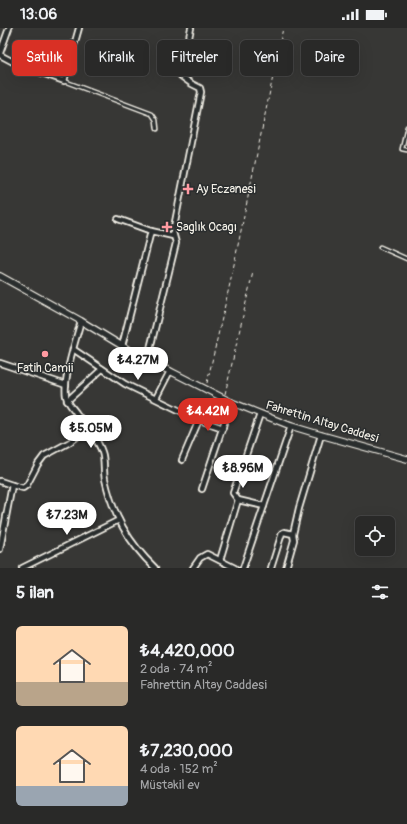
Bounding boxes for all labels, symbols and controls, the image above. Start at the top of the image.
text: 13:06 [20,5,57,24]
chip: Satılık [12,40,77,76]
chip: Kiralık [85,40,149,76]
chip: Filtreler [157,40,232,76]
chip: Yeni [240,40,293,76]
chip: Daire [301,40,359,76]
place label: Ay Eczanesi [196,182,256,197]
marker: Ay Eczanesi [183,184,193,194]
place label: Saglık Ocagı [176,220,237,235]
marker: Saglık Ocagı [161,221,173,233]
pin: ₺4.27M [105,347,171,381]
marker: Fatih Camii [40,349,50,359]
text: ₺4.27M [117,352,159,368]
place label: Fatih Camii [17,361,74,376]
pin: ₺4.42M [175,398,241,432]
street label: Fahrettin Altay Caddesi [264,398,380,446]
text: ₺4.42M [187,403,229,419]
pin: ₺5.05M [58,415,124,449]
text: ₺5.05M [70,420,112,436]
pin: ₺8.96M [210,455,276,489]
text: ₺8.96M [223,460,263,476]
pin: ₺7.23M [34,502,100,536]
text: ₺7.23M [46,507,88,523]
map controls [355,516,395,556]
button: locate [355,516,395,556]
icon: filters [369,581,391,603]
text: 5 ilan [16,582,54,603]
text: ₺4,420,000 [140,640,235,661]
icon: home [48,642,96,690]
text: 2 oda · 74 m² [140,661,213,677]
text: Fahrettin Altay Caddesi [140,677,267,693]
text: ₺7,230,000 [140,740,233,761]
icon: home [48,742,96,790]
text: 4 oda · 152 m² [140,761,218,777]
text: Müstakil ev [140,777,200,793]

